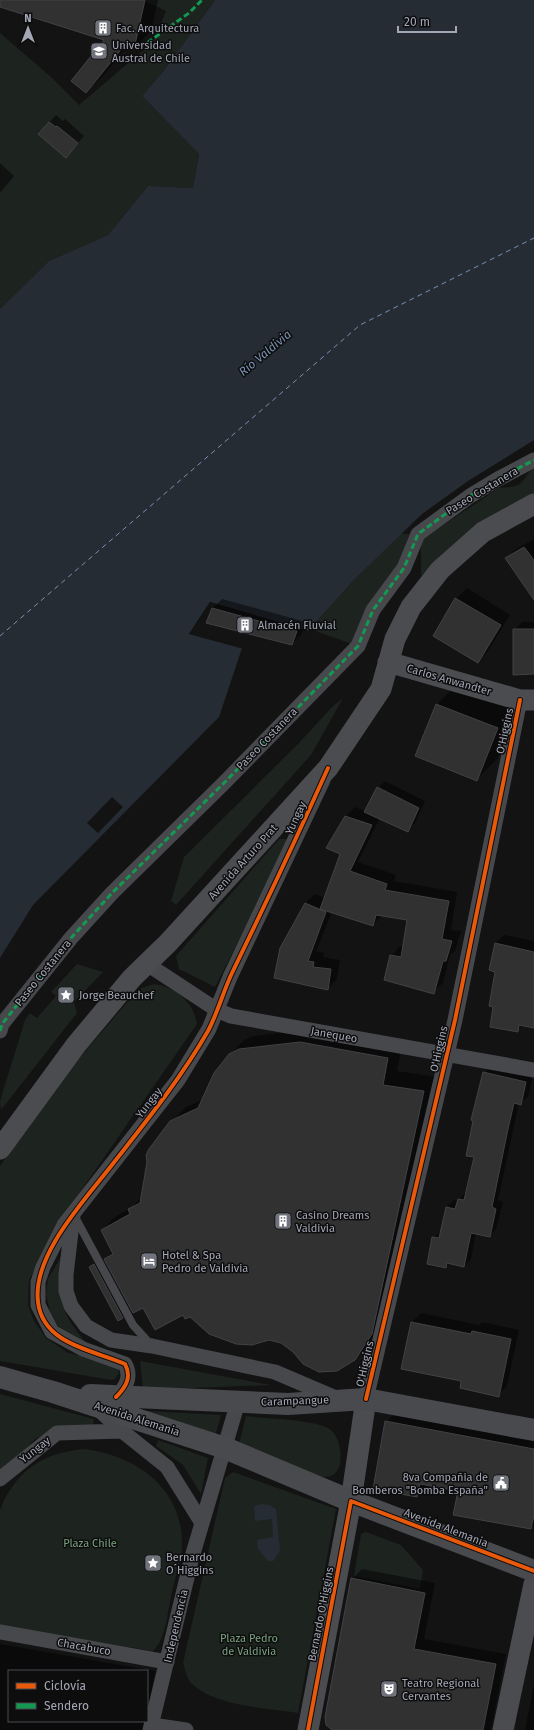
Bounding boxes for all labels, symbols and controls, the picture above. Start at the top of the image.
north arrow [8,8,48,48]
scale bar [398,8,456,34]
text: N [24,12,32,25]
text: 20 m [404,15,430,29]
building icon: Fac. Arquitectura [93,18,113,38]
place label: Fac. Arquitectura [116,22,199,35]
place label: Universidad Austral de Chile [112,39,190,65]
school or university icon: Universidad Austral de Chile [89,41,109,61]
water label: Río Valdivia [236,327,294,379]
street label: Paseo Costanera [444,464,520,518]
building icon: Almacén Fluvial [235,615,255,635]
place label: Almacén Fluvial [258,619,336,632]
street label: Carlos Anwandter [405,662,494,699]
street label: Paseo Costanera [234,705,300,773]
street label: O'Higgins [494,707,516,755]
street label: Yungay [283,799,310,837]
street label: Avenida Arturo Prat [206,822,280,902]
street label: Paseo Costanera [12,937,74,1009]
place icon: Jorge Beauchef [56,985,76,1005]
place label: Jorge Beauchef [79,989,155,1002]
street label: Janequeo [310,1025,358,1045]
street label: O'Higgins [427,1025,451,1073]
street label: Yungay [133,1085,165,1121]
place label: Casino Dreams Valdivia [296,1209,369,1235]
building icon: Casino Dreams Valdivia [273,1211,293,1231]
place label: Hotel & Spa Pedro de Valdivia [162,1249,248,1275]
hotel icon: Hotel & Spa Pedro de Valdivia [139,1251,159,1271]
street label: O'Higgins [353,1340,377,1388]
street label: Carampangue [261,1393,329,1409]
street label: Avenida Alemania [93,1399,181,1439]
street label: Yungay [17,1434,53,1466]
place label: 8va Compañia de Bomberos "Bomba España" [352,1471,488,1497]
public building icon: 8va Compañia de Bomberos "Bomba España" [491,1473,511,1493]
street label: Avenida Alemania [402,1506,490,1550]
park label: Plaza Chile [63,1537,117,1550]
place label: Bernardo O´Higgins [166,1551,214,1577]
place icon: Bernardo O´Higgins [143,1553,163,1573]
street label: Bernardo O'Higgins [305,1566,337,1662]
street label: Independencia [161,1588,191,1664]
park label: Plaza Pedro de Valdivia [220,1632,278,1658]
street label: Chacabuco [56,1636,112,1658]
legend [8,1670,148,1722]
place label: Teatro Regional Cervantes [402,1677,479,1703]
text: Ciclovía [44,1679,86,1693]
theatre icon: Teatro Regional Cervantes [379,1679,399,1699]
text: Sendero [44,1699,89,1713]

